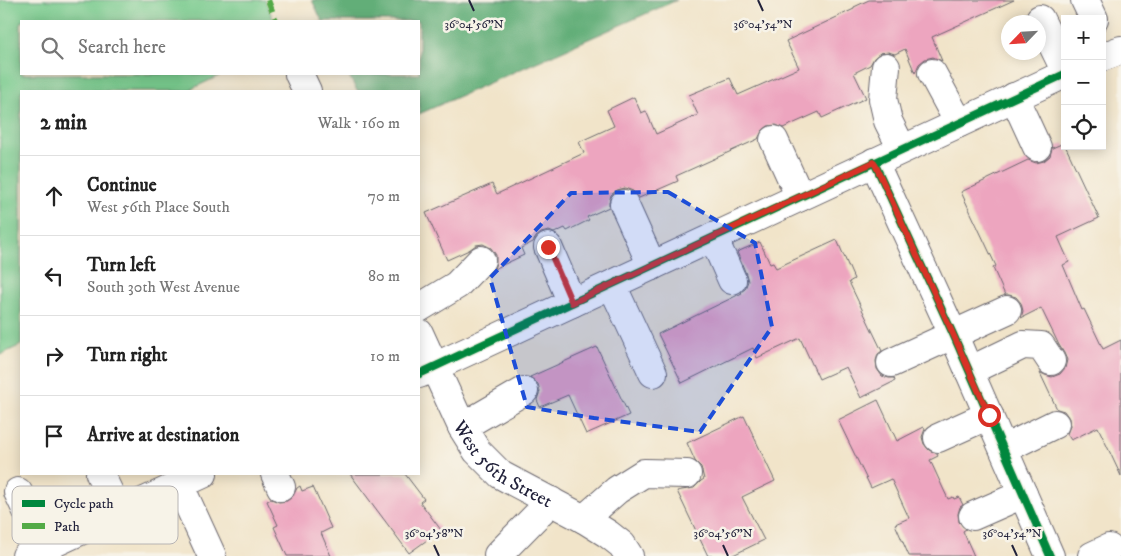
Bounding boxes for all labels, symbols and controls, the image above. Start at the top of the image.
north arrow [1001,15,1046,60]
map controls [1061,15,1106,150]
button: + [1061,15,1106,60]
text: 36°04'56"N [445,17,504,32]
text: 36°04'54"N [733,17,793,32]
search box [20,20,420,75]
icon: search [38,34,66,62]
text: Search here [78,36,166,59]
button: − [1061,60,1106,105]
button: locate [1061,105,1106,150]
text: 2 min [40,110,87,136]
text: Walk · 160 m [318,113,400,133]
text: Continue [87,174,157,197]
icon: ahead [40,182,68,210]
text: 70 m [368,186,400,206]
text: West 56th Place South [87,197,230,217]
route end [537,236,560,259]
text: Turn left [87,254,156,277]
icon: left [40,262,68,290]
text: 80 m [368,266,400,286]
text: South 30th West Avenue [87,277,240,297]
icon: right [40,342,68,370]
text: Turn right [87,344,167,367]
text: 10 m [370,346,400,366]
route start [978,404,1001,427]
street label: West 56th Street [447,416,556,513]
icon: arrive [40,422,68,450]
text: Arrive at destination [87,424,239,447]
legend [12,486,178,544]
text: Cycle path [54,495,114,513]
text: Path [54,518,81,536]
text: 36°04'58"N [405,526,463,541]
text: 36°04'56"N [694,526,753,541]
text: 36°04'54"N [982,526,1042,541]

